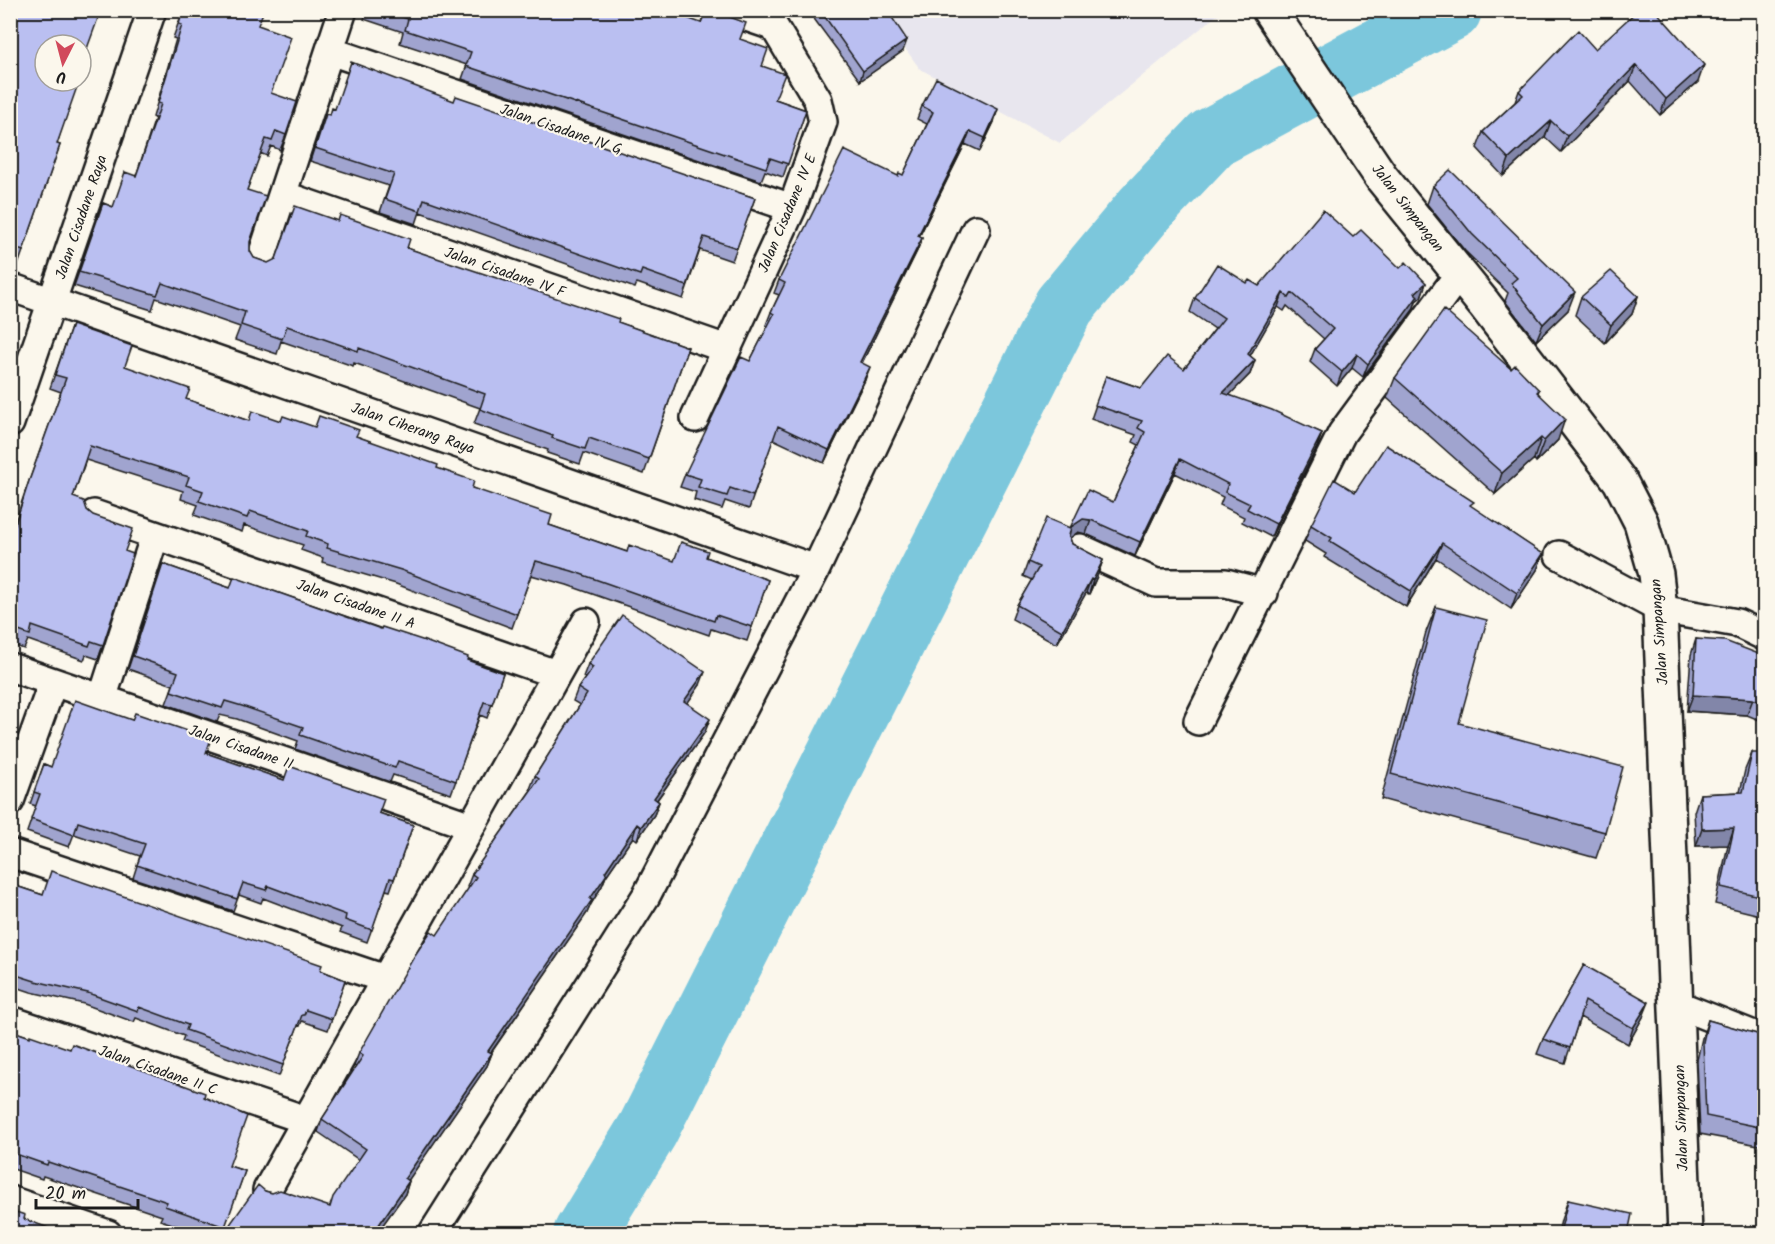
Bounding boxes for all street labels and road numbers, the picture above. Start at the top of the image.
street label: Jalan Cisadane IV G [496,98,625,162]
street label: Jalan Cisadane IV E [752,149,824,277]
street label: Jalan Cisadane Raya [49,152,114,283]
street label: Jalan Simpangan [1365,159,1449,258]
street label: Jalan Cisadane IV F [441,241,569,305]
street label: Jalan Ciherang Raya [348,397,478,461]
street label: Jalan Cisadane II A [293,573,418,637]
street label: Jalan Simpangan [1644,578,1676,686]
street label: Jalan Cisadane II [185,719,297,777]
street label: Jalan Cisadane II C [95,1039,220,1103]
street label: Jalan Simpangan [1668,1064,1696,1172]

